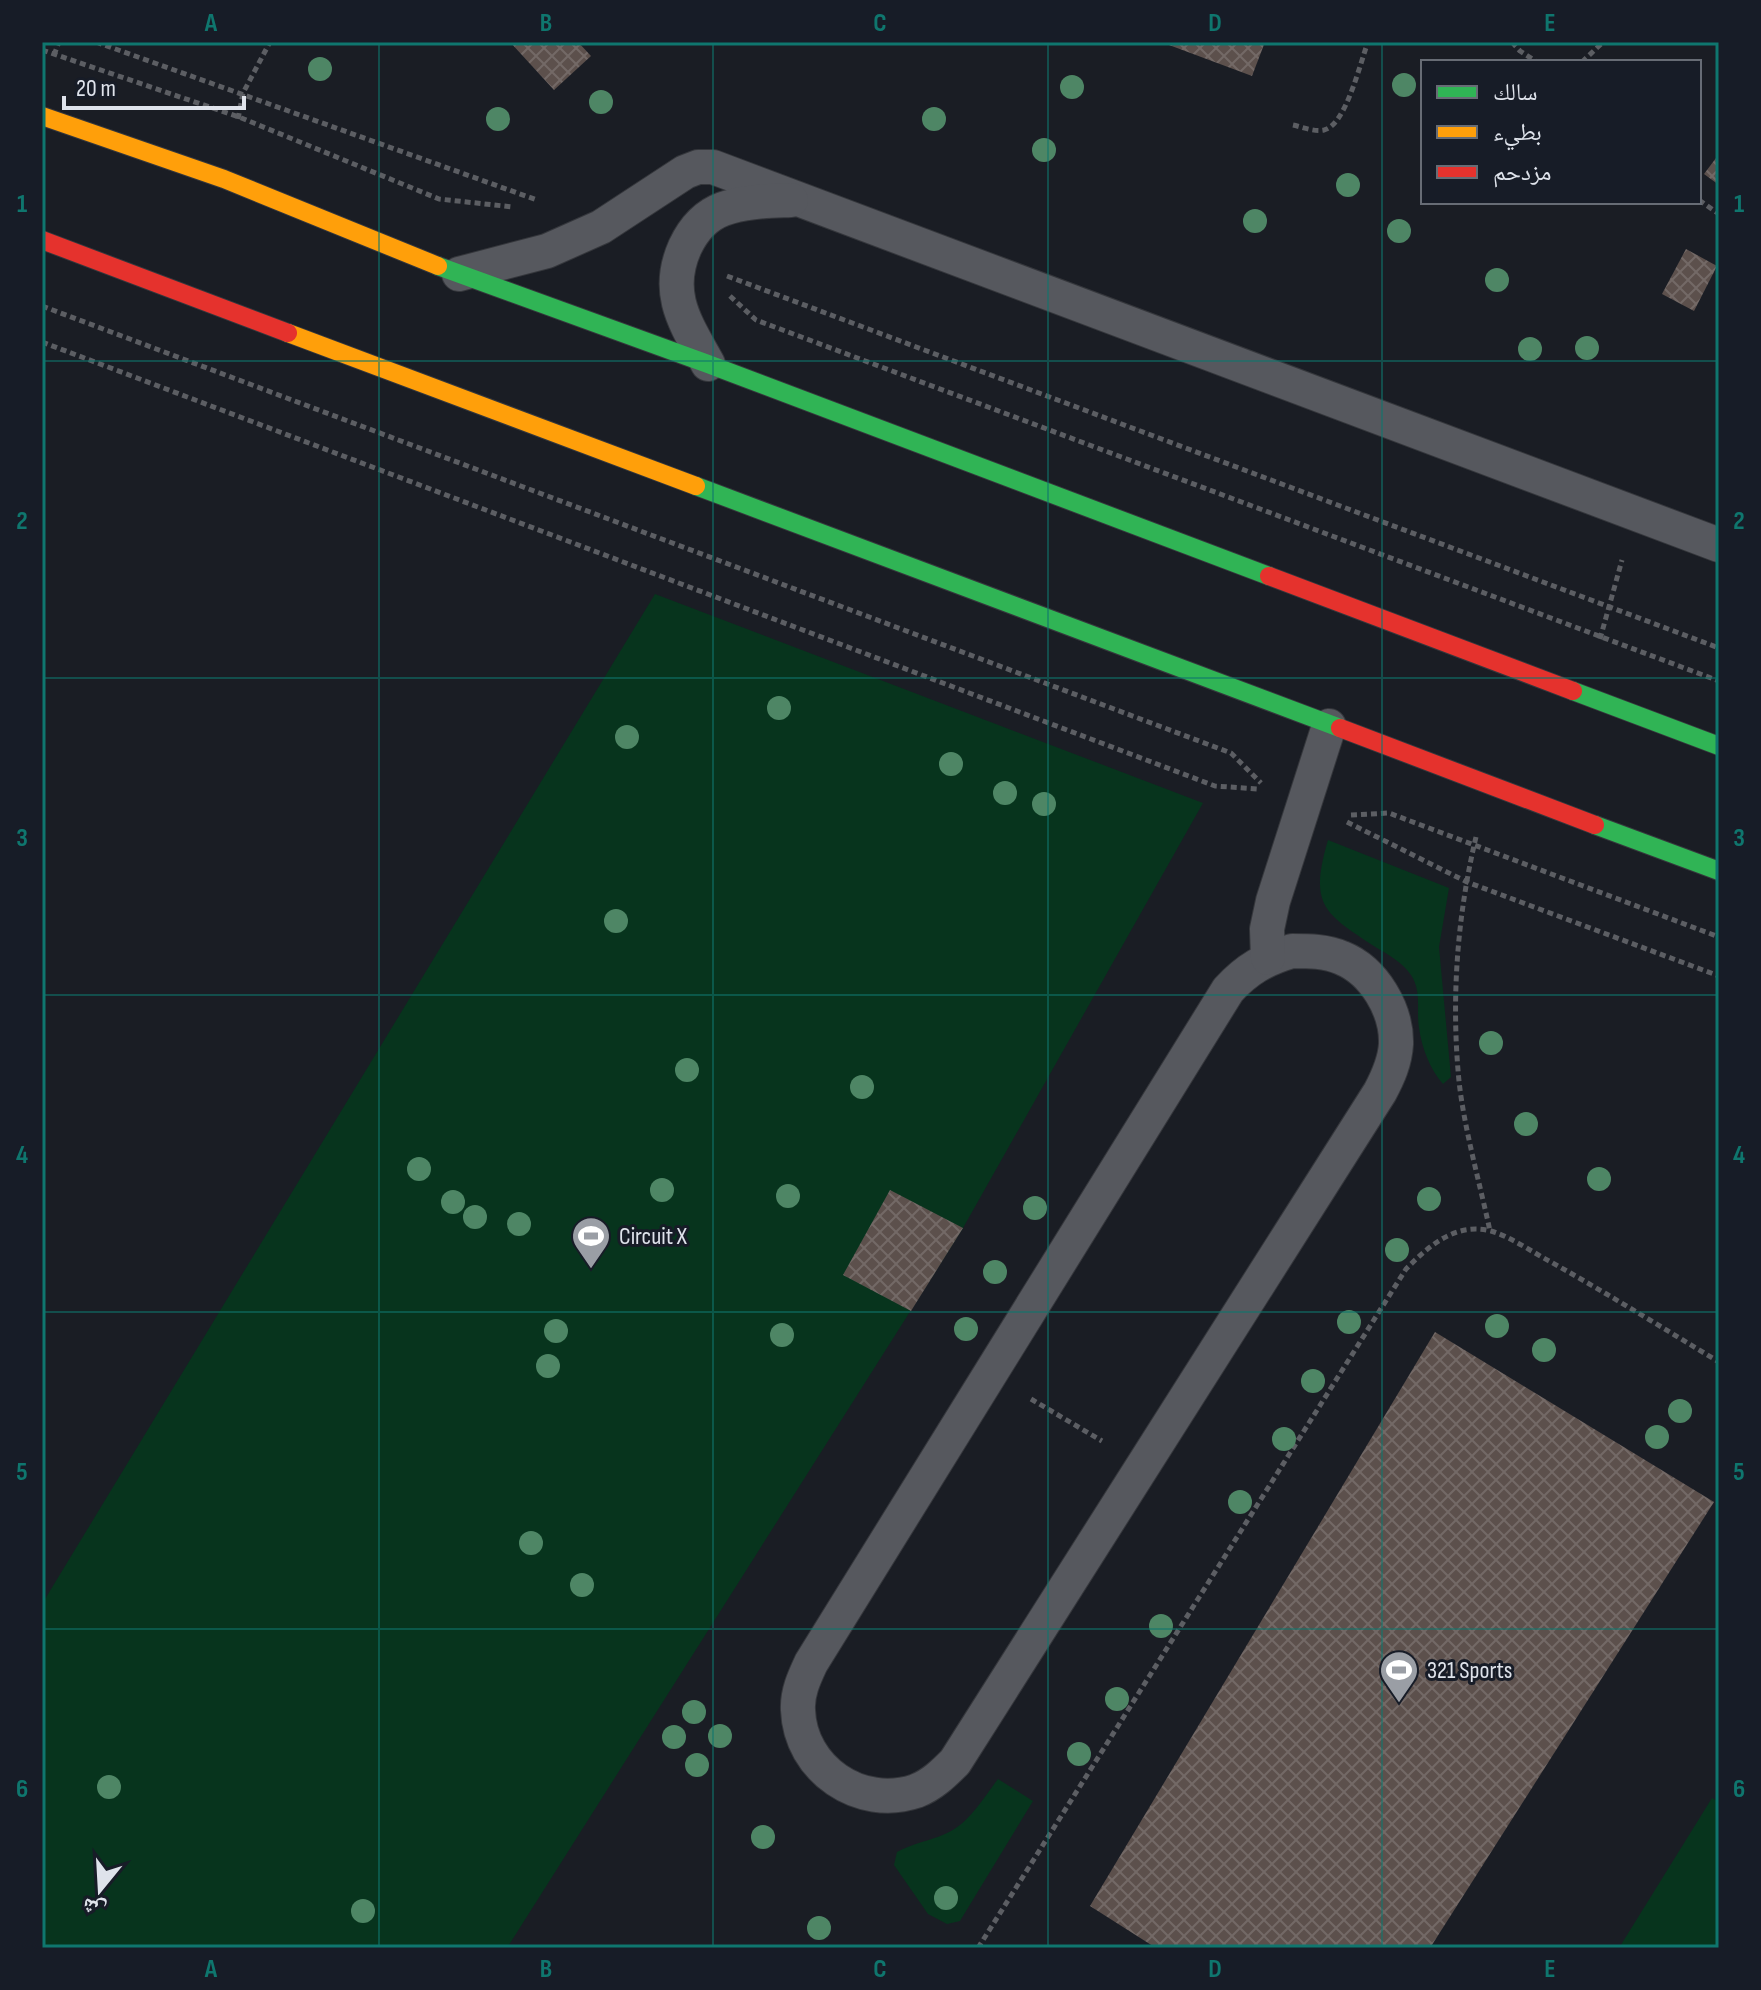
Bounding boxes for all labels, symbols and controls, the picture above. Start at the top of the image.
text: A [204,8,218,39]
text: B [540,8,552,39]
text: C [873,8,887,39]
text: D [1208,8,1222,39]
text: E [1544,8,1556,39]
scale bar [64,60,244,110]
legend [1421,60,1701,204]
text: 20 m [76,74,116,103]
text: سالك [1493,78,1538,107]
text: بطيء [1493,118,1542,151]
text: مزدحم [1493,158,1552,188]
text: 1 [17,189,27,220]
text: 1 [1734,189,1744,220]
text: 2 [16,506,28,537]
text: 2 [1733,506,1745,537]
text: 3 [16,823,28,854]
text: 3 [1733,823,1745,854]
text: 4 [16,1140,28,1171]
text: 4 [1733,1140,1745,1171]
sports icon: Circuit X [570,1215,612,1270]
place label: Circuit X [619,1222,688,1251]
text: 5 [16,1457,28,1488]
text: 5 [1733,1457,1745,1488]
sports icon: 321 Sports [1378,1649,1420,1704]
place label: 321 Sports [1427,1656,1512,1685]
text: 6 [16,1774,28,1805]
text: 6 [1733,1774,1745,1805]
north arrow [60,1850,140,1930]
text: ش [79,1891,110,1924]
text: A [204,1954,218,1985]
text: B [540,1954,552,1985]
text: C [873,1954,887,1985]
text: D [1208,1954,1222,1985]
text: E [1544,1954,1556,1985]

